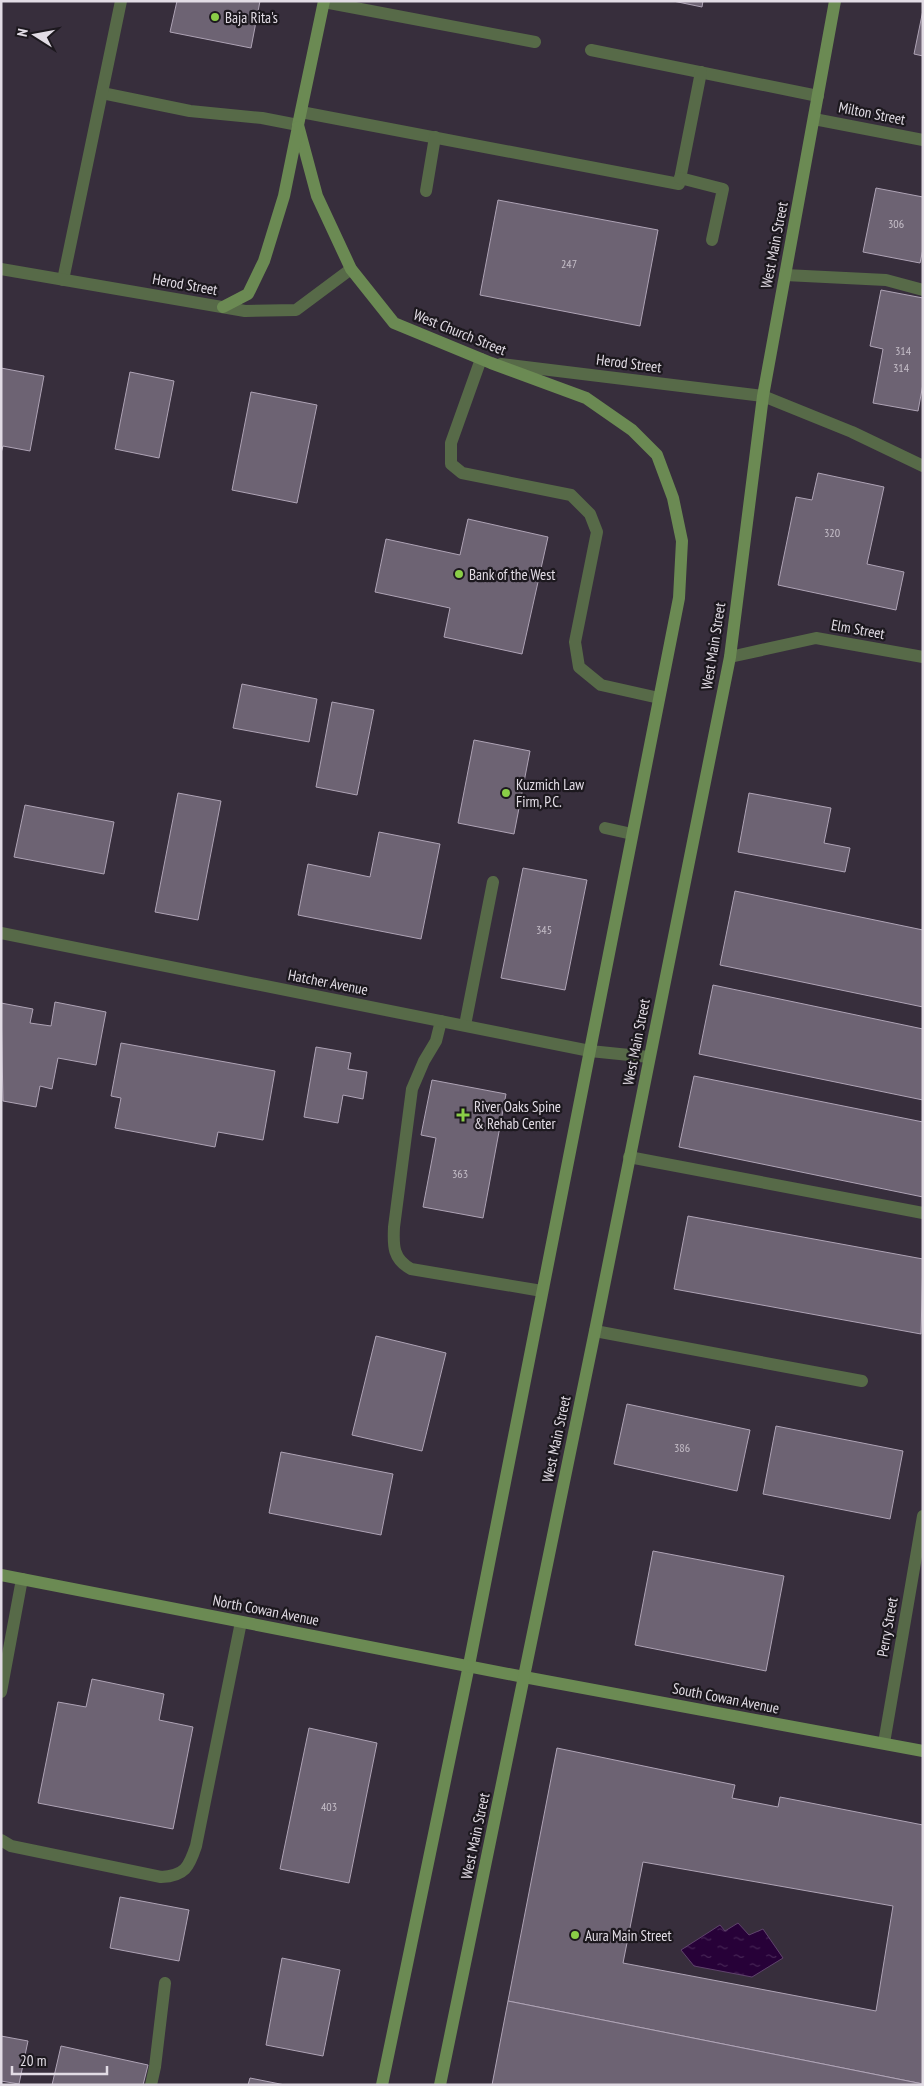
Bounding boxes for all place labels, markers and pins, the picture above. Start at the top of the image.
place label: Baja Rita's [225,8,278,27]
marker: Baja Rita's [209,11,221,23]
place label: Bank of the West [469,565,555,584]
marker: Bank of the West [453,568,465,580]
place label: Kuzmich Law Firm, P.C. [516,775,584,811]
marker: Kuzmich Law Firm, P.C. [500,787,512,799]
place label: River Oaks Spine & Rehab Center [474,1097,561,1133]
marker: River Oaks Spine & Rehab Center [456,1108,470,1122]
place label: Aura Main Street [585,1926,672,1945]
marker: Aura Main Street [569,1929,581,1941]

